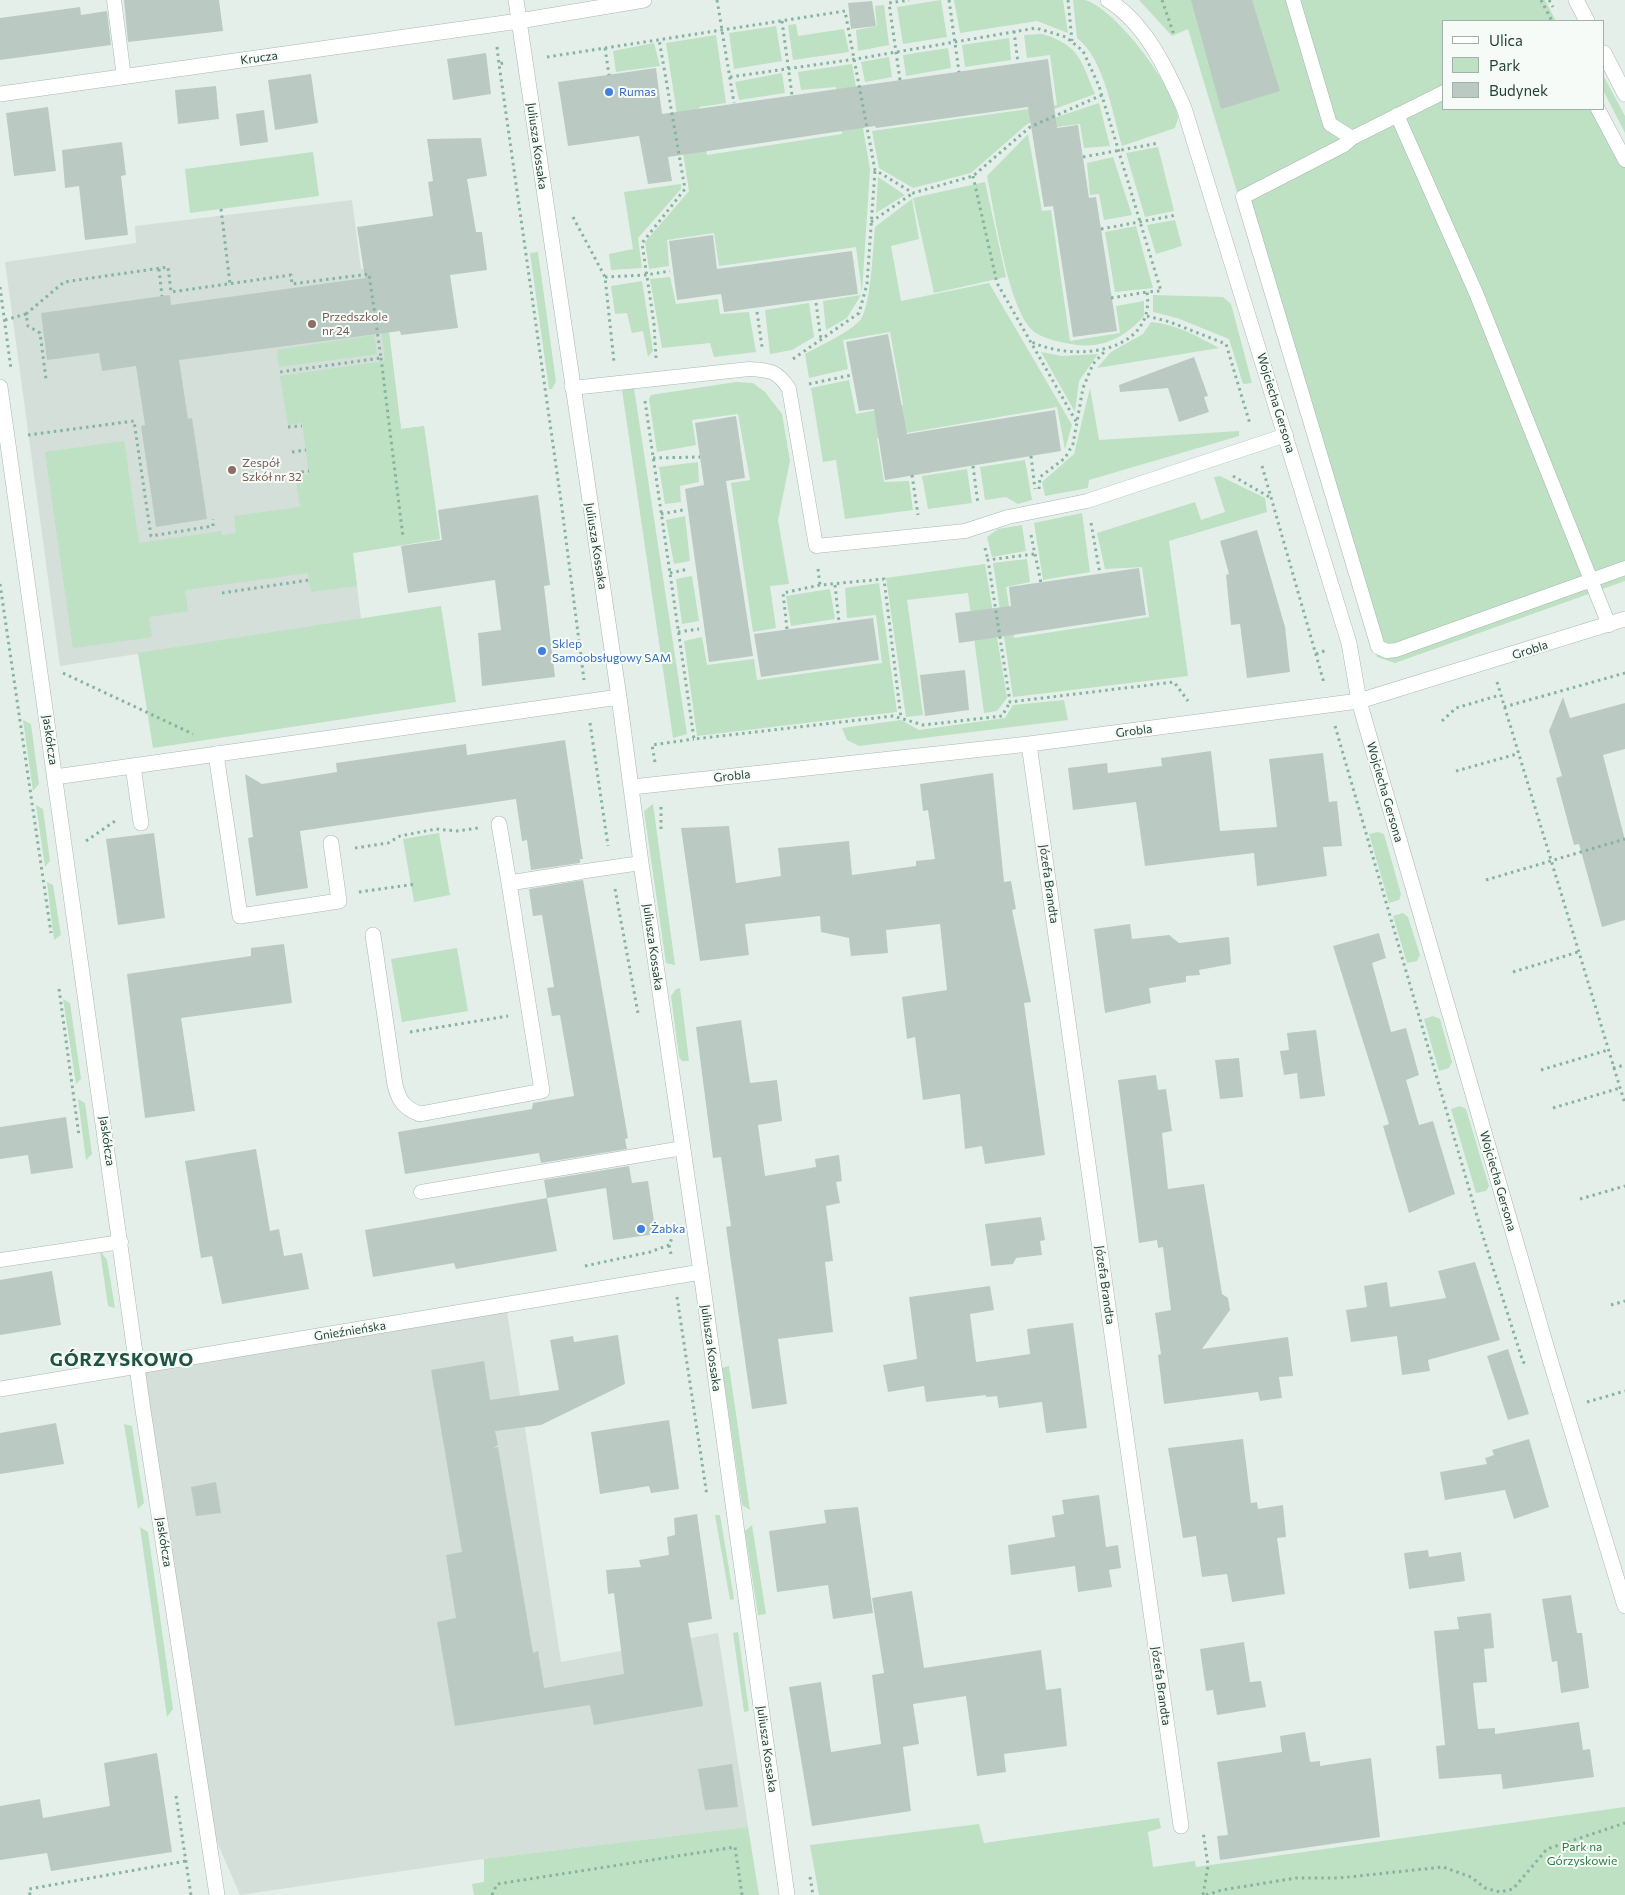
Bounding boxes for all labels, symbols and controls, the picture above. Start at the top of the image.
legend [1442,20,1605,110]
text: Ulica [1489,31,1523,49]
street label: Krucza [239,48,279,68]
text: Park [1489,56,1520,74]
text: Budynek [1489,81,1548,99]
place label: Rumas [619,85,656,99]
marker: Rumas [603,86,615,98]
street label: Juliusza Kossaka [524,102,550,190]
place label: Przedszkole nr 24 [322,310,388,338]
marker: Przedszkole nr 24 [306,318,318,330]
street label: Wojciecha Gersona [1254,351,1298,455]
place label: Zespół Szkół nr 32 [242,456,302,484]
marker: Zespół Szkół nr 32 [226,464,238,476]
street label: Juliusza Kossaka [582,502,610,590]
place label: Sklep Samoobsługowy SAM [552,637,671,665]
street label: Grobla [1510,637,1550,663]
marker: Sklep Samoobsługowy SAM [536,645,548,657]
street label: Jaskółcza [39,714,61,766]
street label: Grobla [1115,722,1153,740]
street label: Wojciecha Gersona [1364,740,1406,844]
street label: Grobla [713,767,751,785]
street label: Józefa Brandta [1036,844,1062,924]
street label: Juliusza Kossaka [640,903,666,991]
street label: Jaskółcza [96,1115,118,1167]
street label: Wojciecha Gersona [1477,1129,1519,1233]
place label: Żabka [651,1222,685,1236]
marker: Żabka [635,1223,647,1235]
street label: Józefa Brandta [1092,1245,1118,1325]
street label: Juliusza Kossaka [698,1304,724,1392]
street label: Gnieźnieńska [313,1318,387,1344]
district label: GÓRZYSKOWO [49,1349,195,1371]
street label: Jaskółcza [153,1516,175,1568]
street label: Józefa Brandta [1148,1646,1174,1726]
street label: Juliusza Kossaka [754,1705,780,1793]
park label: Park na Górzyskowie [1547,1840,1617,1868]

